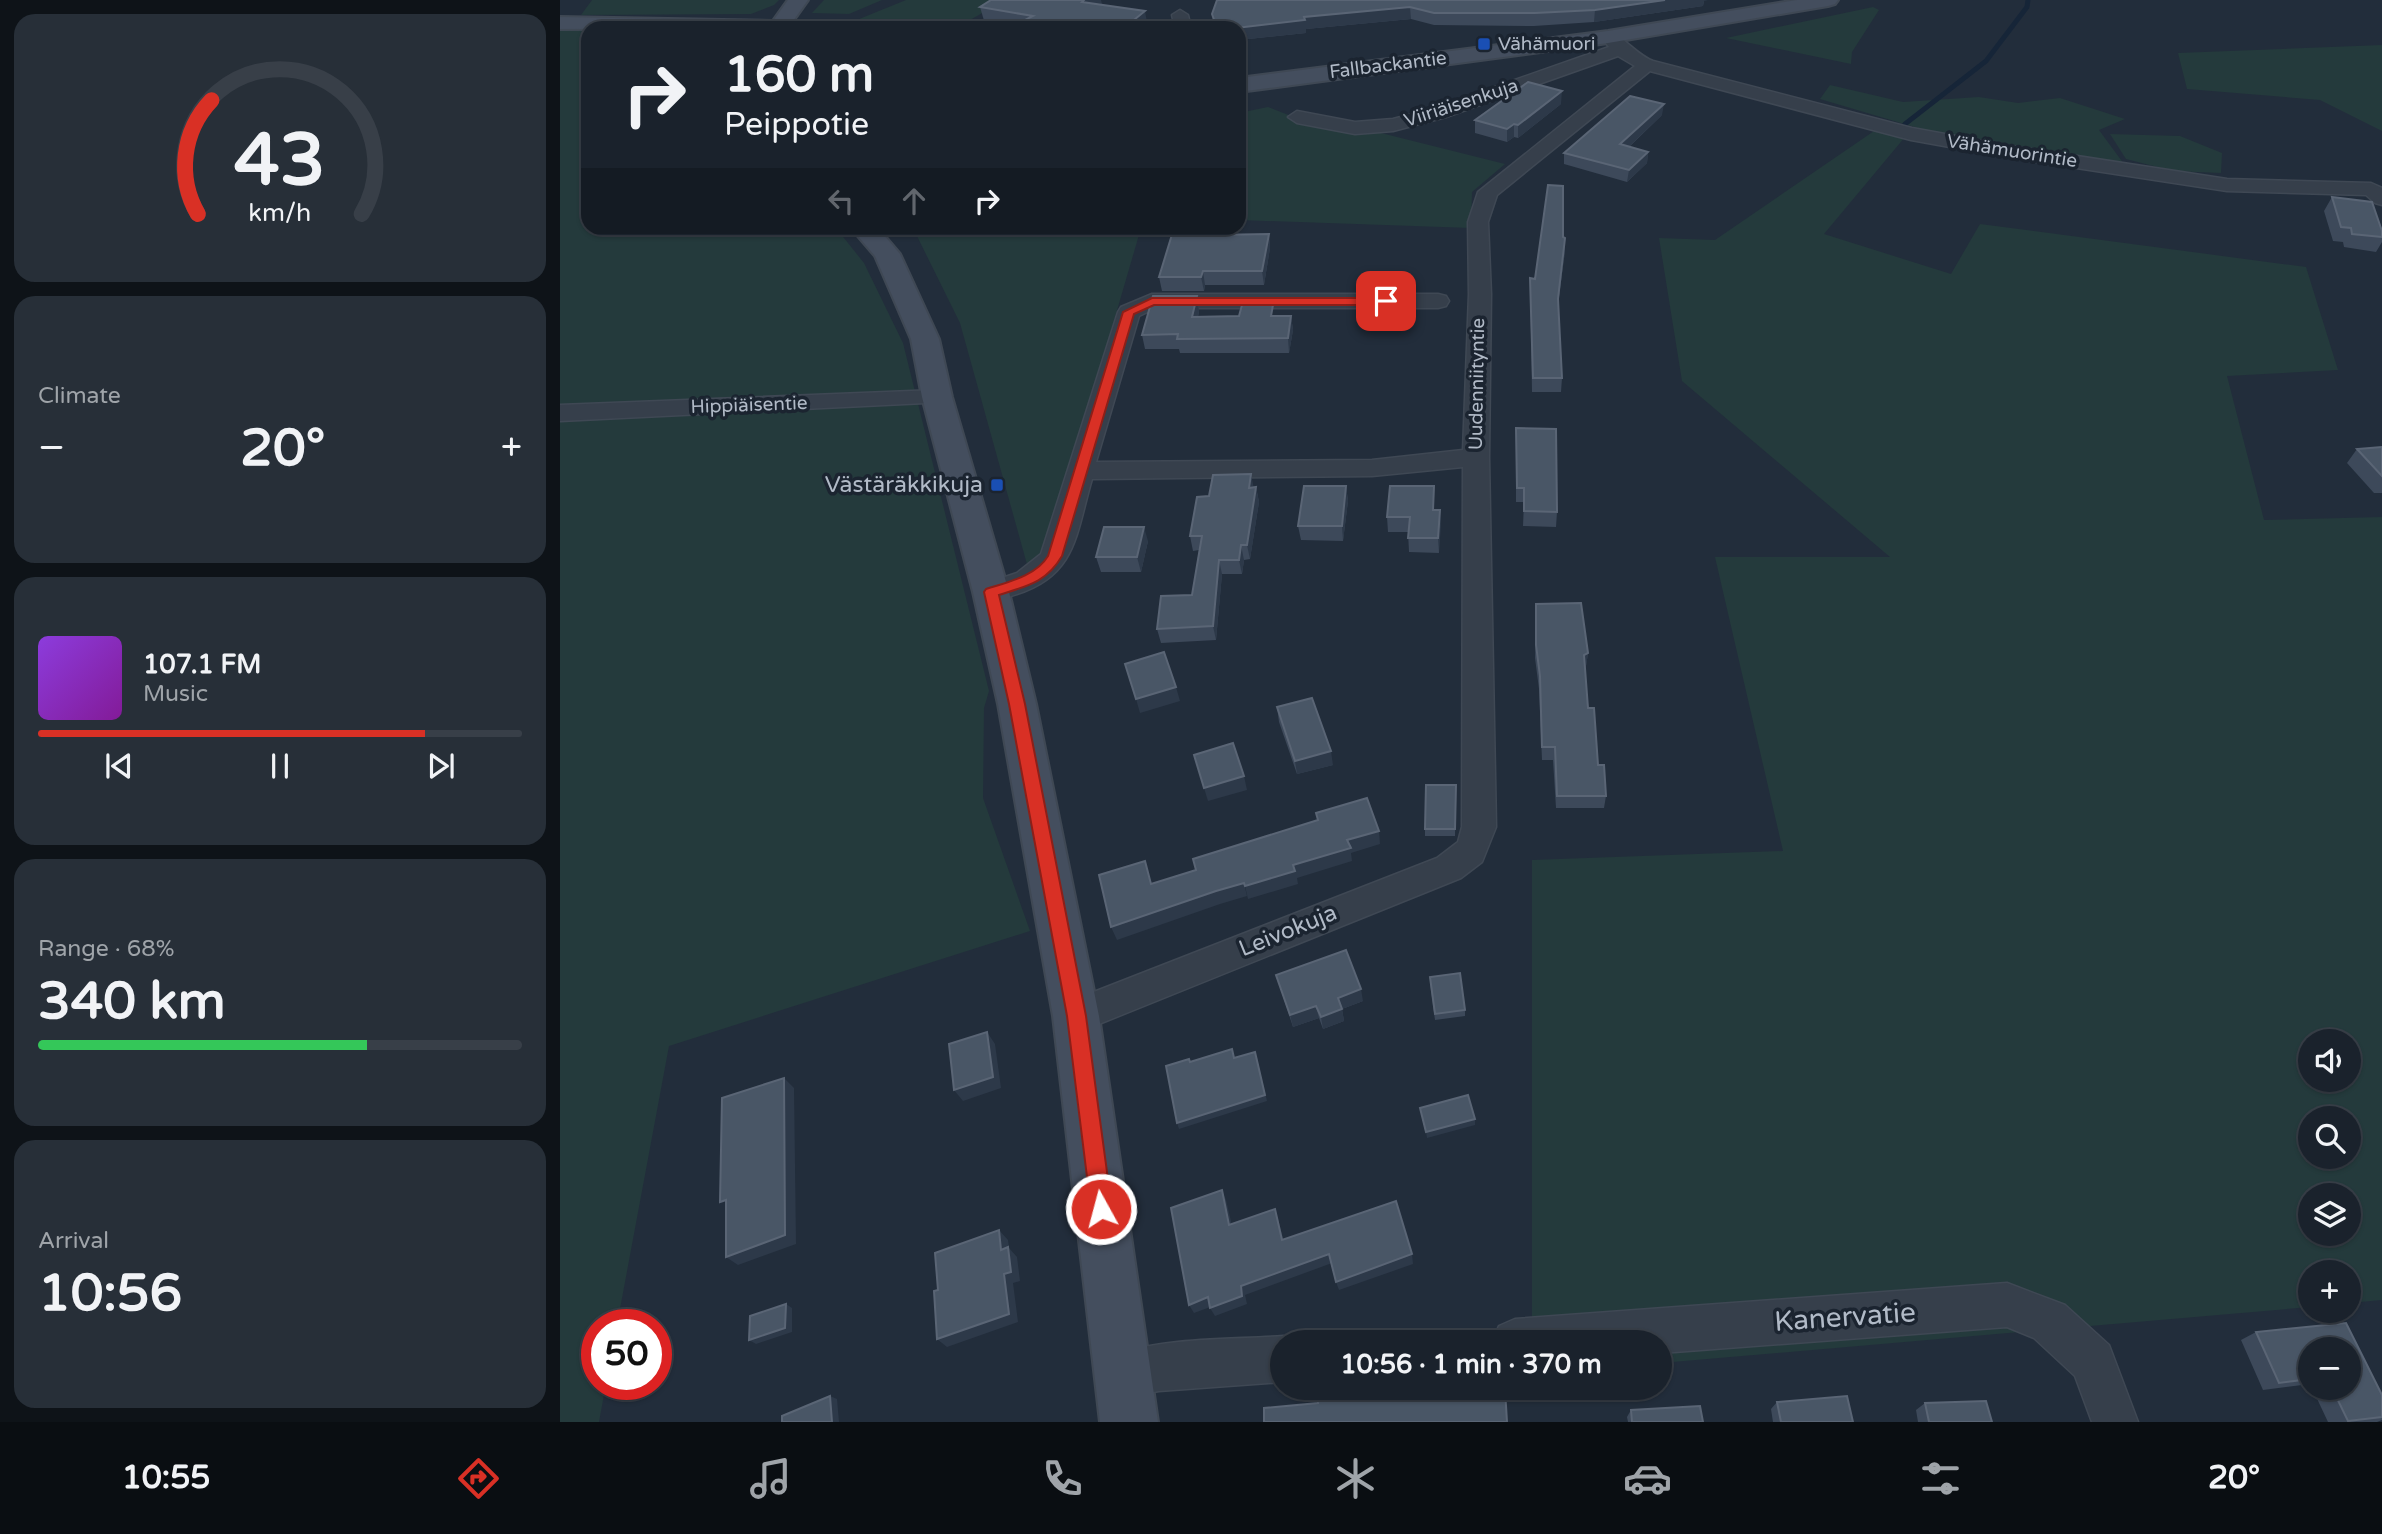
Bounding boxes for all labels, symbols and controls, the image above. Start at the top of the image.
place label: Vähämuori [1498,33,1596,55]
marker: Vähämuori [1476,36,1492,52]
text: 160 m [724,46,874,105]
street label: Fallbackantie [1328,47,1448,83]
icon: right [609,49,700,140]
street label: Viiriäisenkuja [1401,74,1521,132]
text: Peippotie [724,106,869,144]
text: 43 [234,117,326,205]
street label: Vähämuorintie [1945,130,2079,172]
icon: left [822,182,860,220]
icon: ahead [895,182,933,220]
icon: right [968,182,1006,220]
text: km/h [249,198,311,228]
pin [1356,271,1416,331]
icon: arrive [1367,282,1405,320]
street label: Uudenniityntie [1465,318,1489,450]
text: Climate [38,382,121,410]
street label: Hippiäisentie [690,392,808,418]
text: 20° [240,417,325,480]
text: − [38,425,65,471]
text: + [501,425,522,471]
place label: Västäräkkikuja [825,471,983,499]
marker: Västäräkkikuja [989,477,1005,493]
text: 107.1 FM [143,649,261,680]
text: Music [143,680,208,708]
icon: previous [100,747,138,785]
icon: pause [261,747,299,785]
icon: next [422,747,460,785]
street label: Leivokuja [1235,899,1341,963]
text: Range · 68% [38,935,174,963]
text: 340 km [38,970,226,1033]
map controls [2298,1029,2361,1400]
button: sound [2298,1029,2361,1092]
button: search [2298,1106,2361,1169]
position arrow [1064,1172,1138,1246]
button: layers [2298,1183,2361,1246]
text: Arrival [38,1227,109,1255]
button: + [2298,1260,2361,1323]
text: 10:56 [38,1262,182,1325]
street label: Kanervatie [1773,1295,1917,1339]
speed limit sign: 50 [581,1309,672,1400]
button: − [2298,1337,2361,1400]
text: 10:56 · 1 min · 370 m [1340,1349,1602,1380]
icon: directions [454,1454,503,1503]
icon: music [746,1454,795,1503]
icon: phone [1038,1454,1087,1503]
icon: climate [1331,1454,1380,1503]
icon: car [1623,1454,1672,1503]
icon: filters [1916,1454,1965,1503]
text: 10:55 [122,1459,210,1497]
text: 20° [2208,1459,2260,1497]

